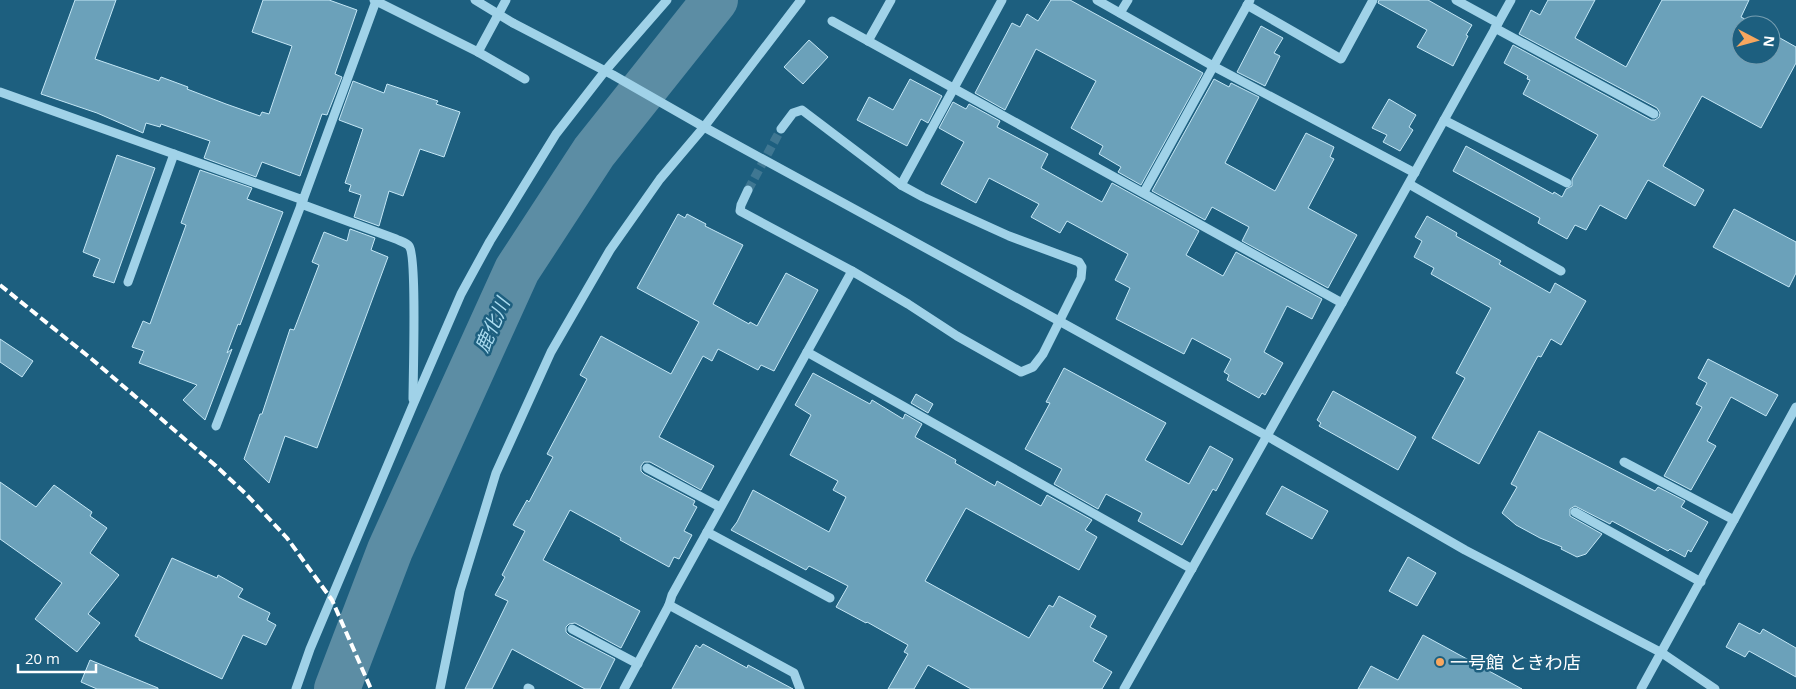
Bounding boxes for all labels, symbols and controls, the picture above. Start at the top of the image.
north arrow [1731,15,1781,65]
text: N [1759,35,1779,48]
water label: 鹿化川 [469,292,516,356]
scale bar [18,642,95,674]
text: 20 m [25,648,60,668]
place label: 一号館 ときわ店 [1450,650,1581,674]
marker: 一号館 ときわ店 [1434,656,1446,668]

